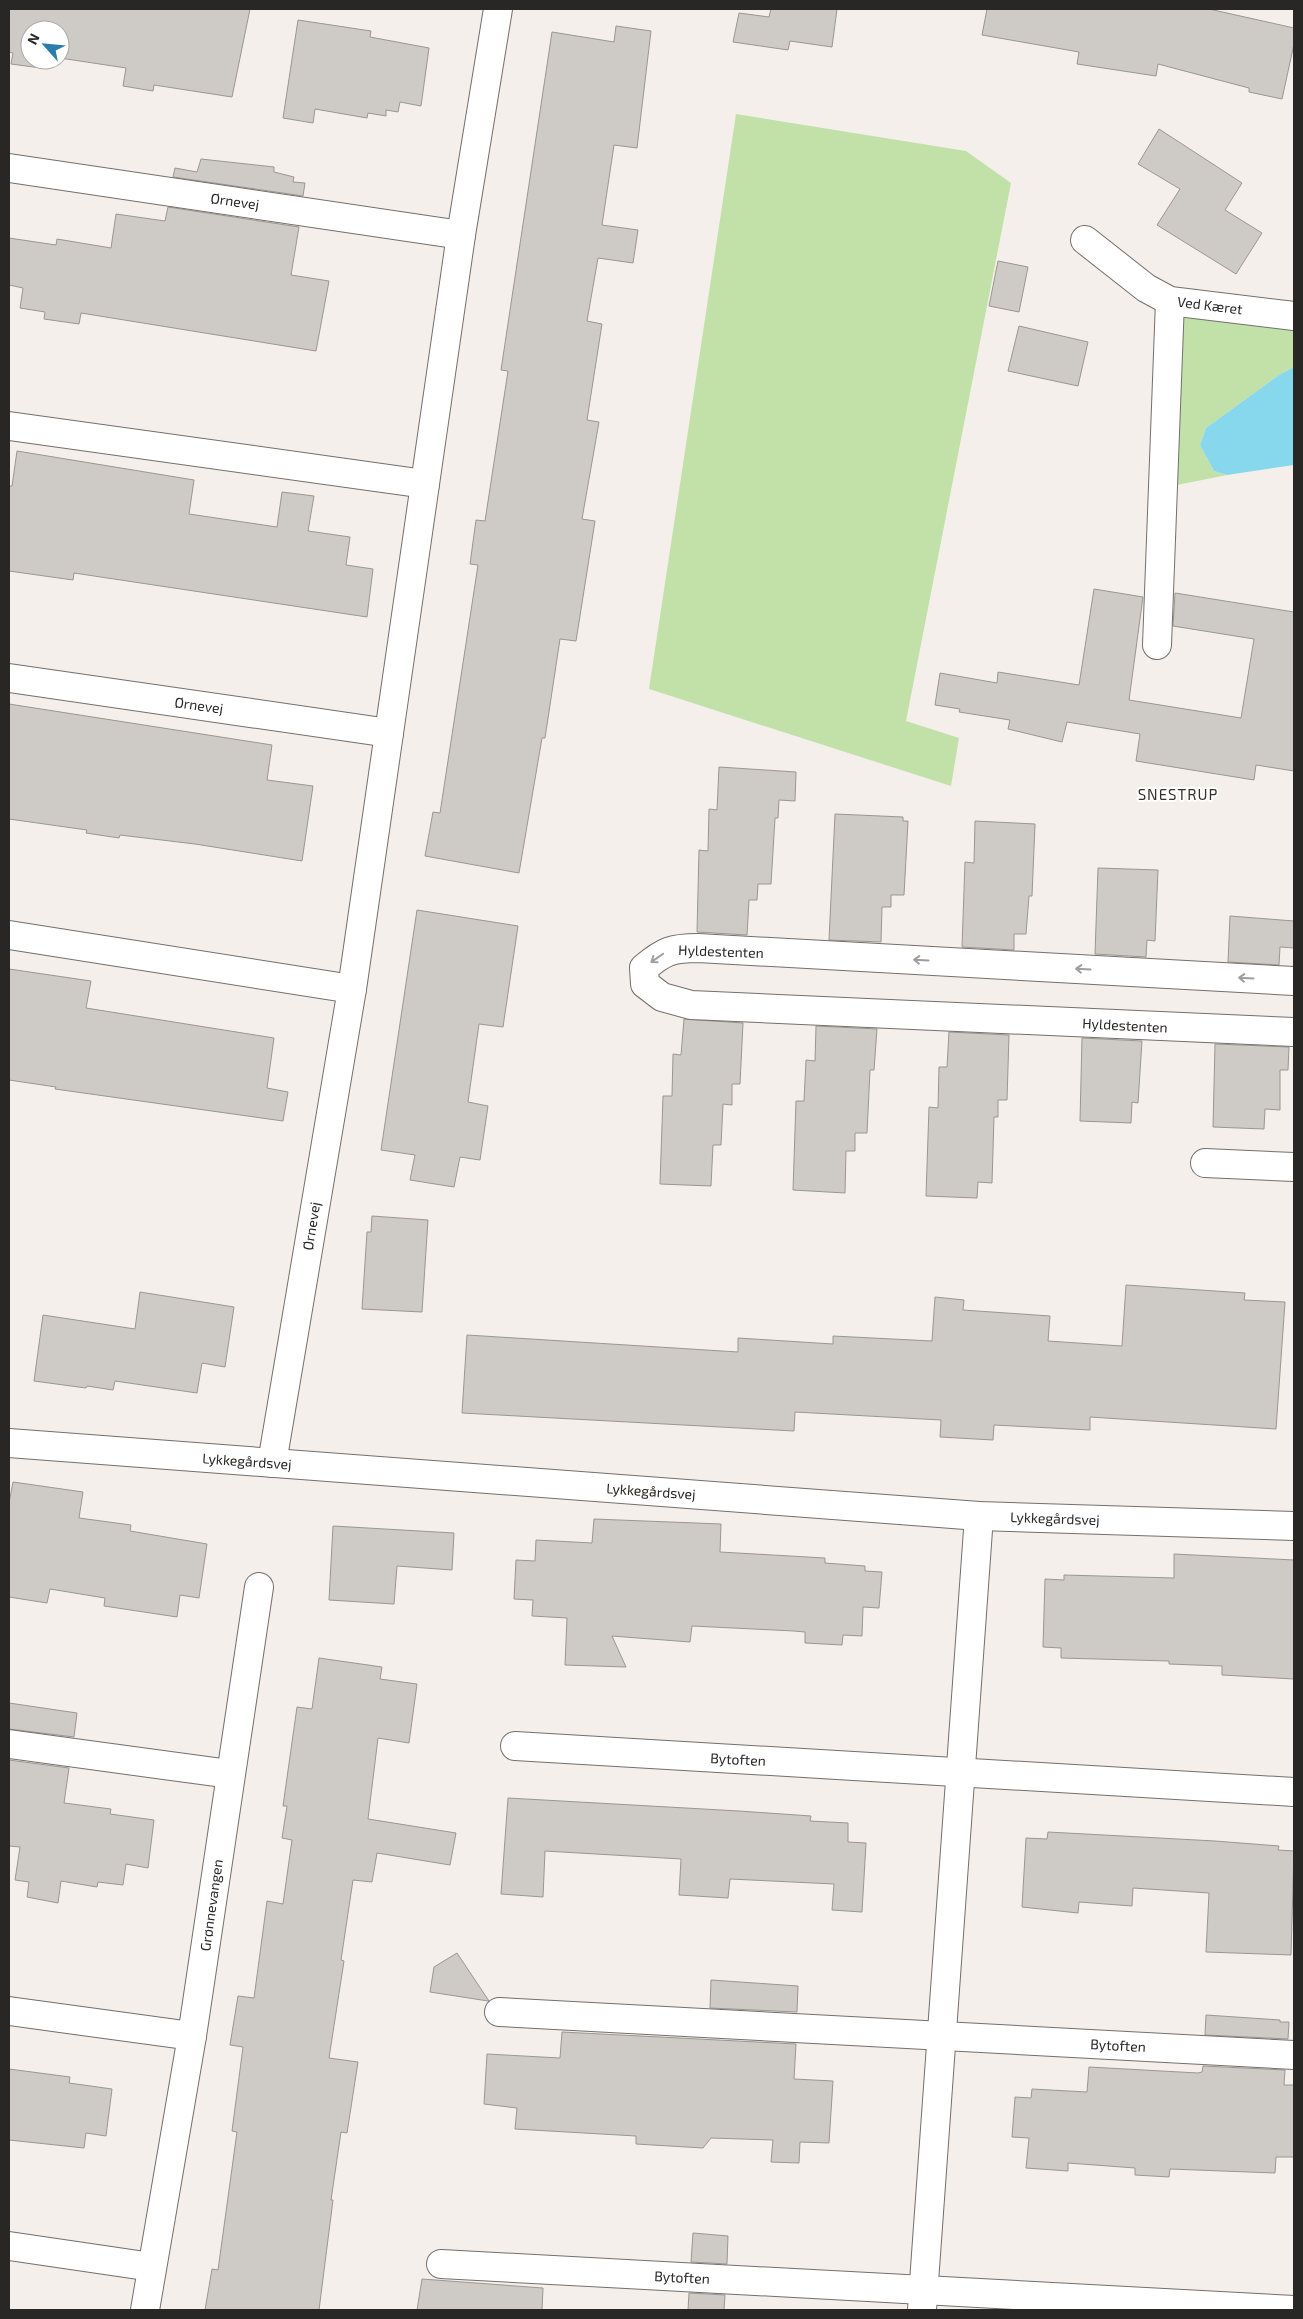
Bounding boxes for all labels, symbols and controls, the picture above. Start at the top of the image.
north arrow [20,20,70,70]
text: N [23,31,43,47]
street label: Ørnevej [210,189,260,213]
street label: Ved Kæret [1176,293,1244,317]
street label: Ørnevej [174,693,224,717]
district label: SNESTRUP [1138,785,1218,803]
street label: Hyldestenten [678,941,764,961]
one-way arrow [650,953,664,963]
one-way arrow [913,956,929,965]
one-way arrow [1076,965,1092,974]
one-way arrow [1238,973,1254,982]
street label: Hyldestenten [1082,1014,1168,1036]
street label: Ørnevej [299,1201,323,1251]
street label: Lykkegårdsvej [202,1449,292,1473]
street label: Lykkegårdsvej [606,1479,696,1503]
street label: Lykkegårdsvej [1010,1508,1100,1528]
street label: Bytoften [710,1749,766,1769]
street label: Grønnevangen [196,1858,226,1952]
street label: Bytoften [1090,2035,1146,2055]
street label: Bytoften [654,2267,710,2287]

